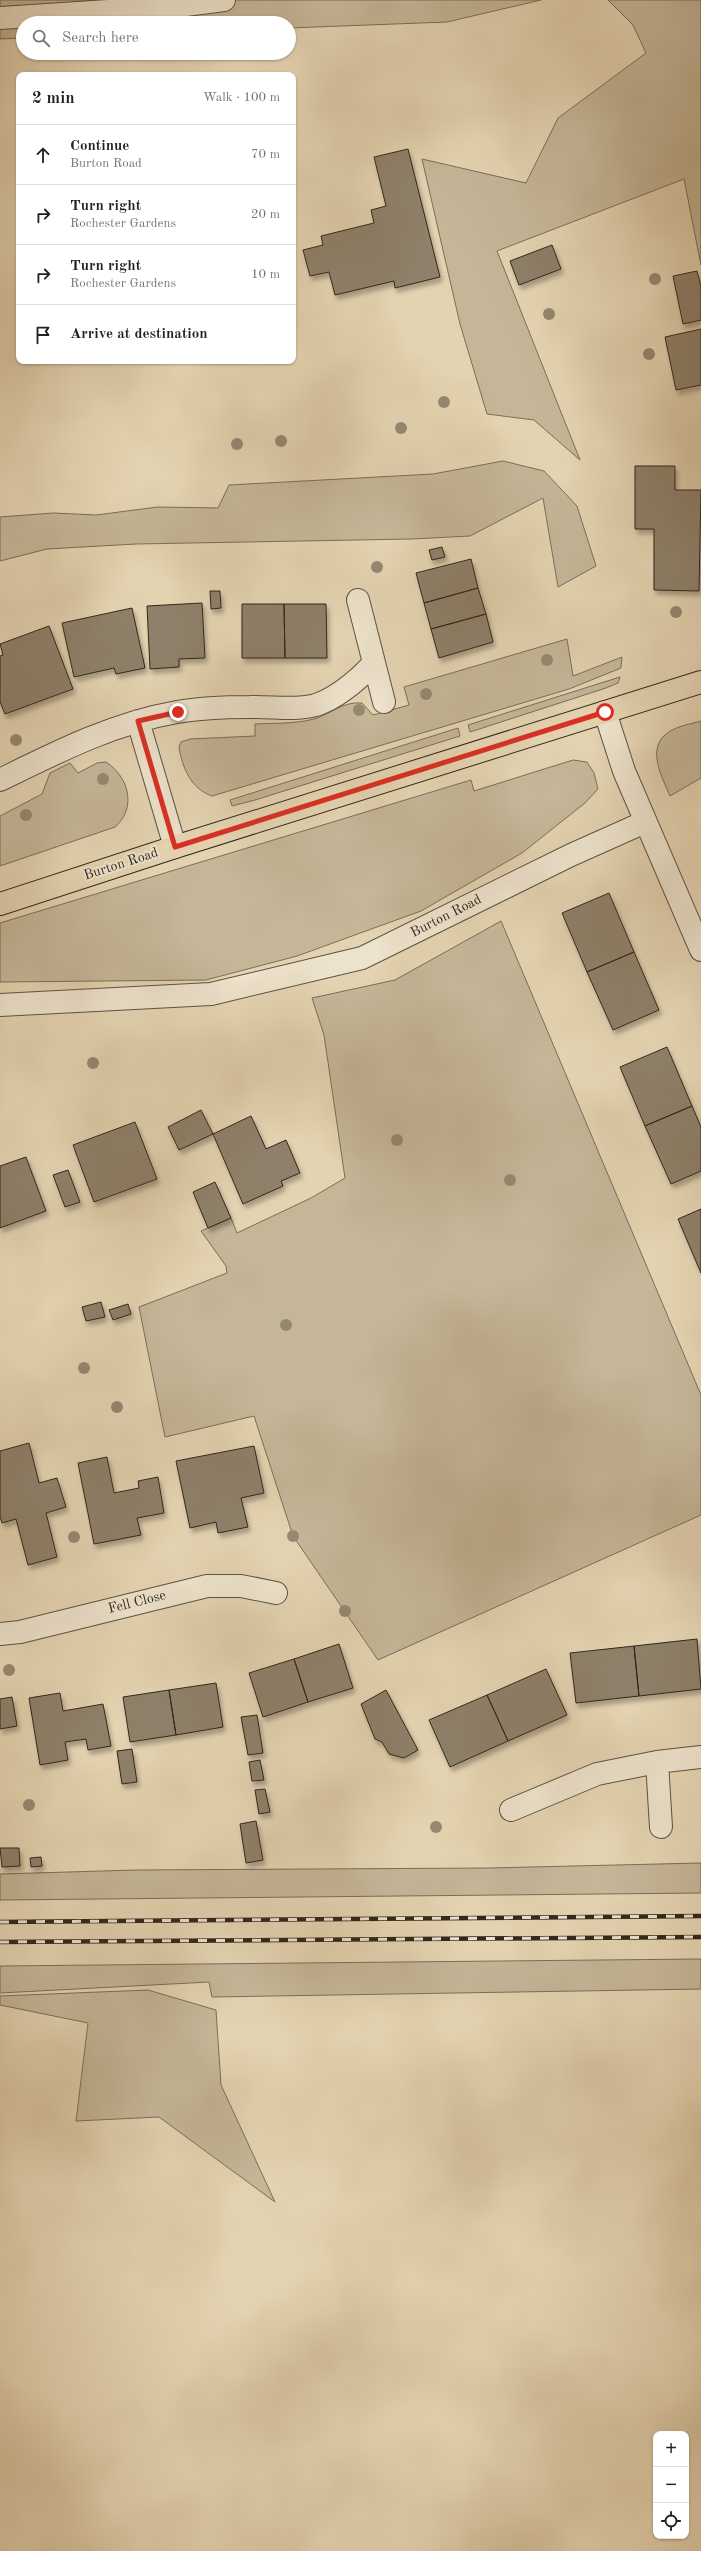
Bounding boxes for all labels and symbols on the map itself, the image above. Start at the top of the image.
route end [169,703,187,721]
route start [596,703,614,721]
street label: Burton Road [82,845,160,883]
street label: Burton Road [408,892,484,940]
street label: Fell Close [107,1588,167,1616]

